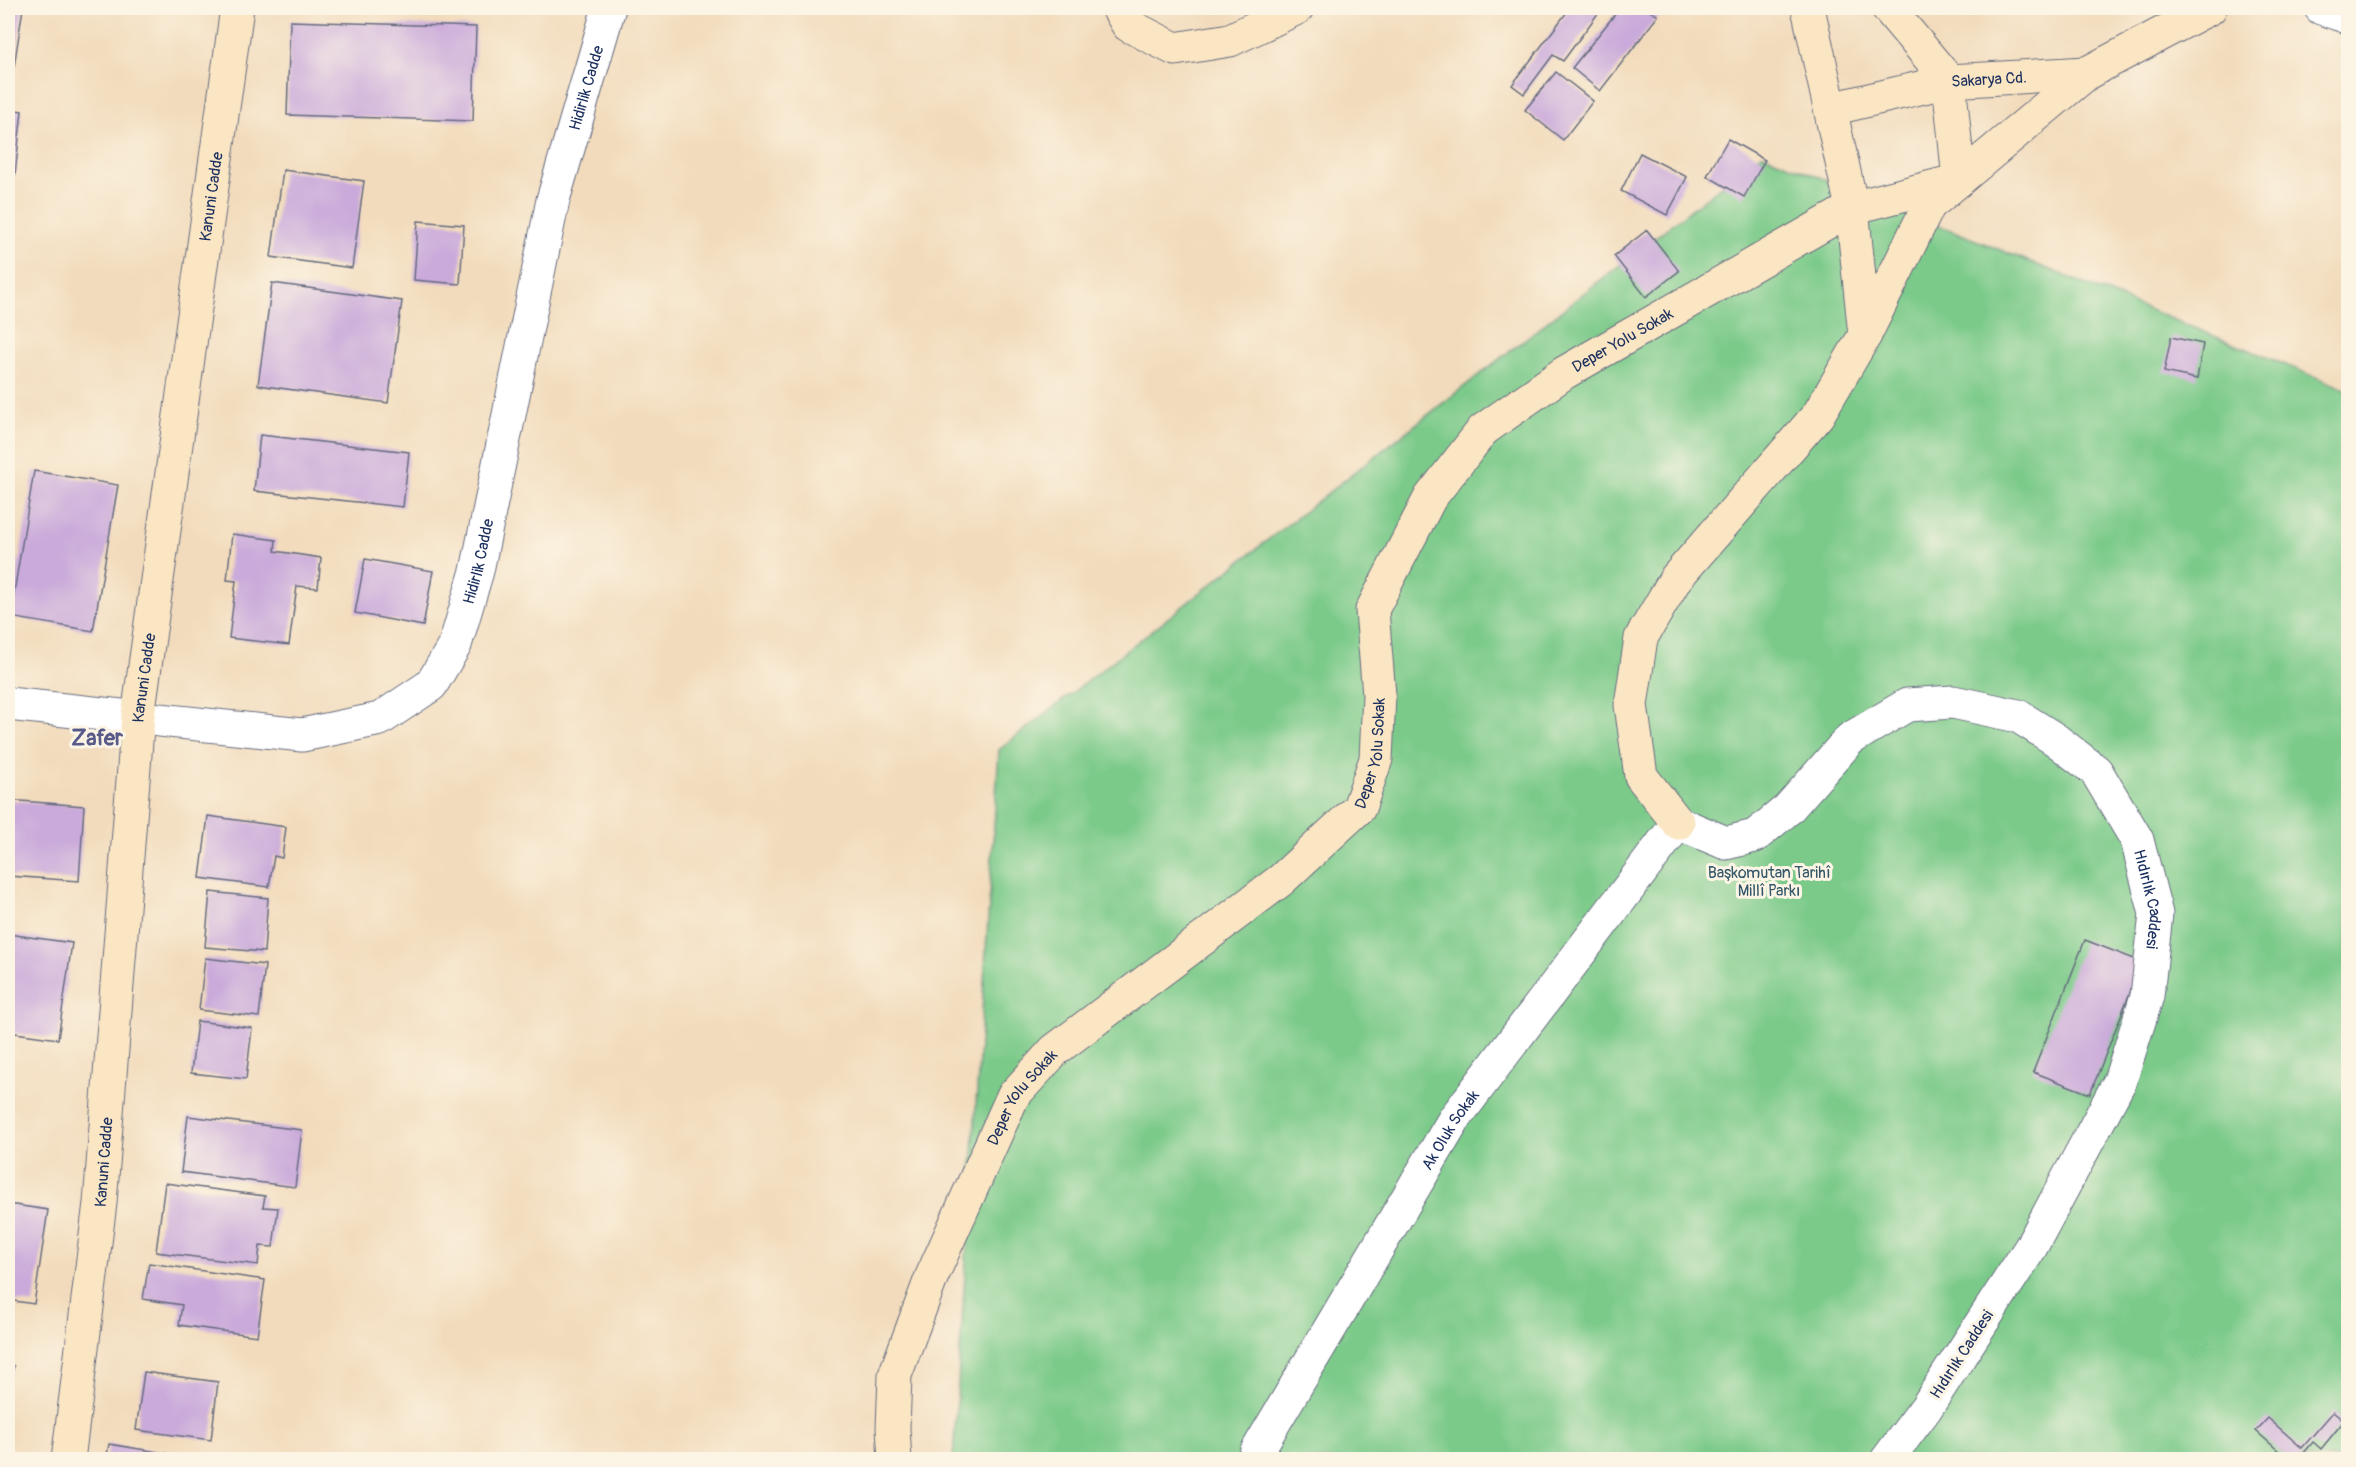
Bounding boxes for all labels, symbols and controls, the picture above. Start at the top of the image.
street label: Hidirlik Cadde [565,43,609,133]
street label: Sakarya Cd. [1951,68,2027,92]
street label: Kanuni Cadde [195,150,228,243]
street label: Deper Yolu Sokak [1569,304,1677,377]
street label: Hidirlik Cadde [459,517,498,607]
street label: Kanuni Cadde [129,632,160,723]
street label: Deper Yolu Sokak [1350,697,1390,812]
district label: Zafer [71,724,124,752]
street label: Hıdırlık Caddesi [2129,847,2165,950]
park label: Başkomutan Tarihî Millî Parkı [1708,863,1831,901]
street label: Deper Yolu Sokak [983,1045,1062,1149]
street label: Ak Oluk Sokak [1417,1086,1484,1174]
street label: Kanuni Cadde [91,1116,118,1208]
street label: Hıdırlık Caddesi [1926,1306,1998,1403]

